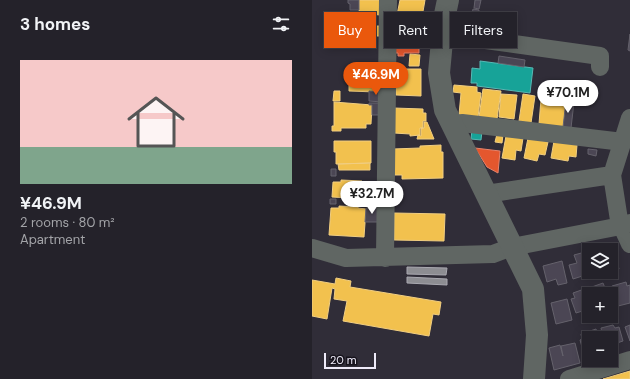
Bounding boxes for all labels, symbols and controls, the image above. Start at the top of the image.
chip: Buy [324,12,376,48]
chip: Rent [384,12,442,48]
chip: Filters [450,12,517,48]
text: 3 homes [20,13,90,35]
icon: filters [270,13,292,35]
pin: ¥46.9M [343,62,409,96]
text: ¥46.9M [352,66,400,83]
pin: ¥70.1M [535,80,601,114]
text: ¥70.1M [546,84,590,101]
icon: home [120,86,192,158]
pin: ¥32.7M [339,181,405,215]
text: ¥32.7M [349,185,395,202]
text: ¥46.9M [20,192,82,214]
text: 2 rooms · 80 m² [20,214,115,231]
text: Apartment [20,231,85,248]
map controls [582,243,618,367]
button: layers [582,243,618,279]
button: + [582,287,618,323]
button: − [582,331,618,367]
scale bar [324,351,376,370]
text: 20 m [330,353,356,367]

